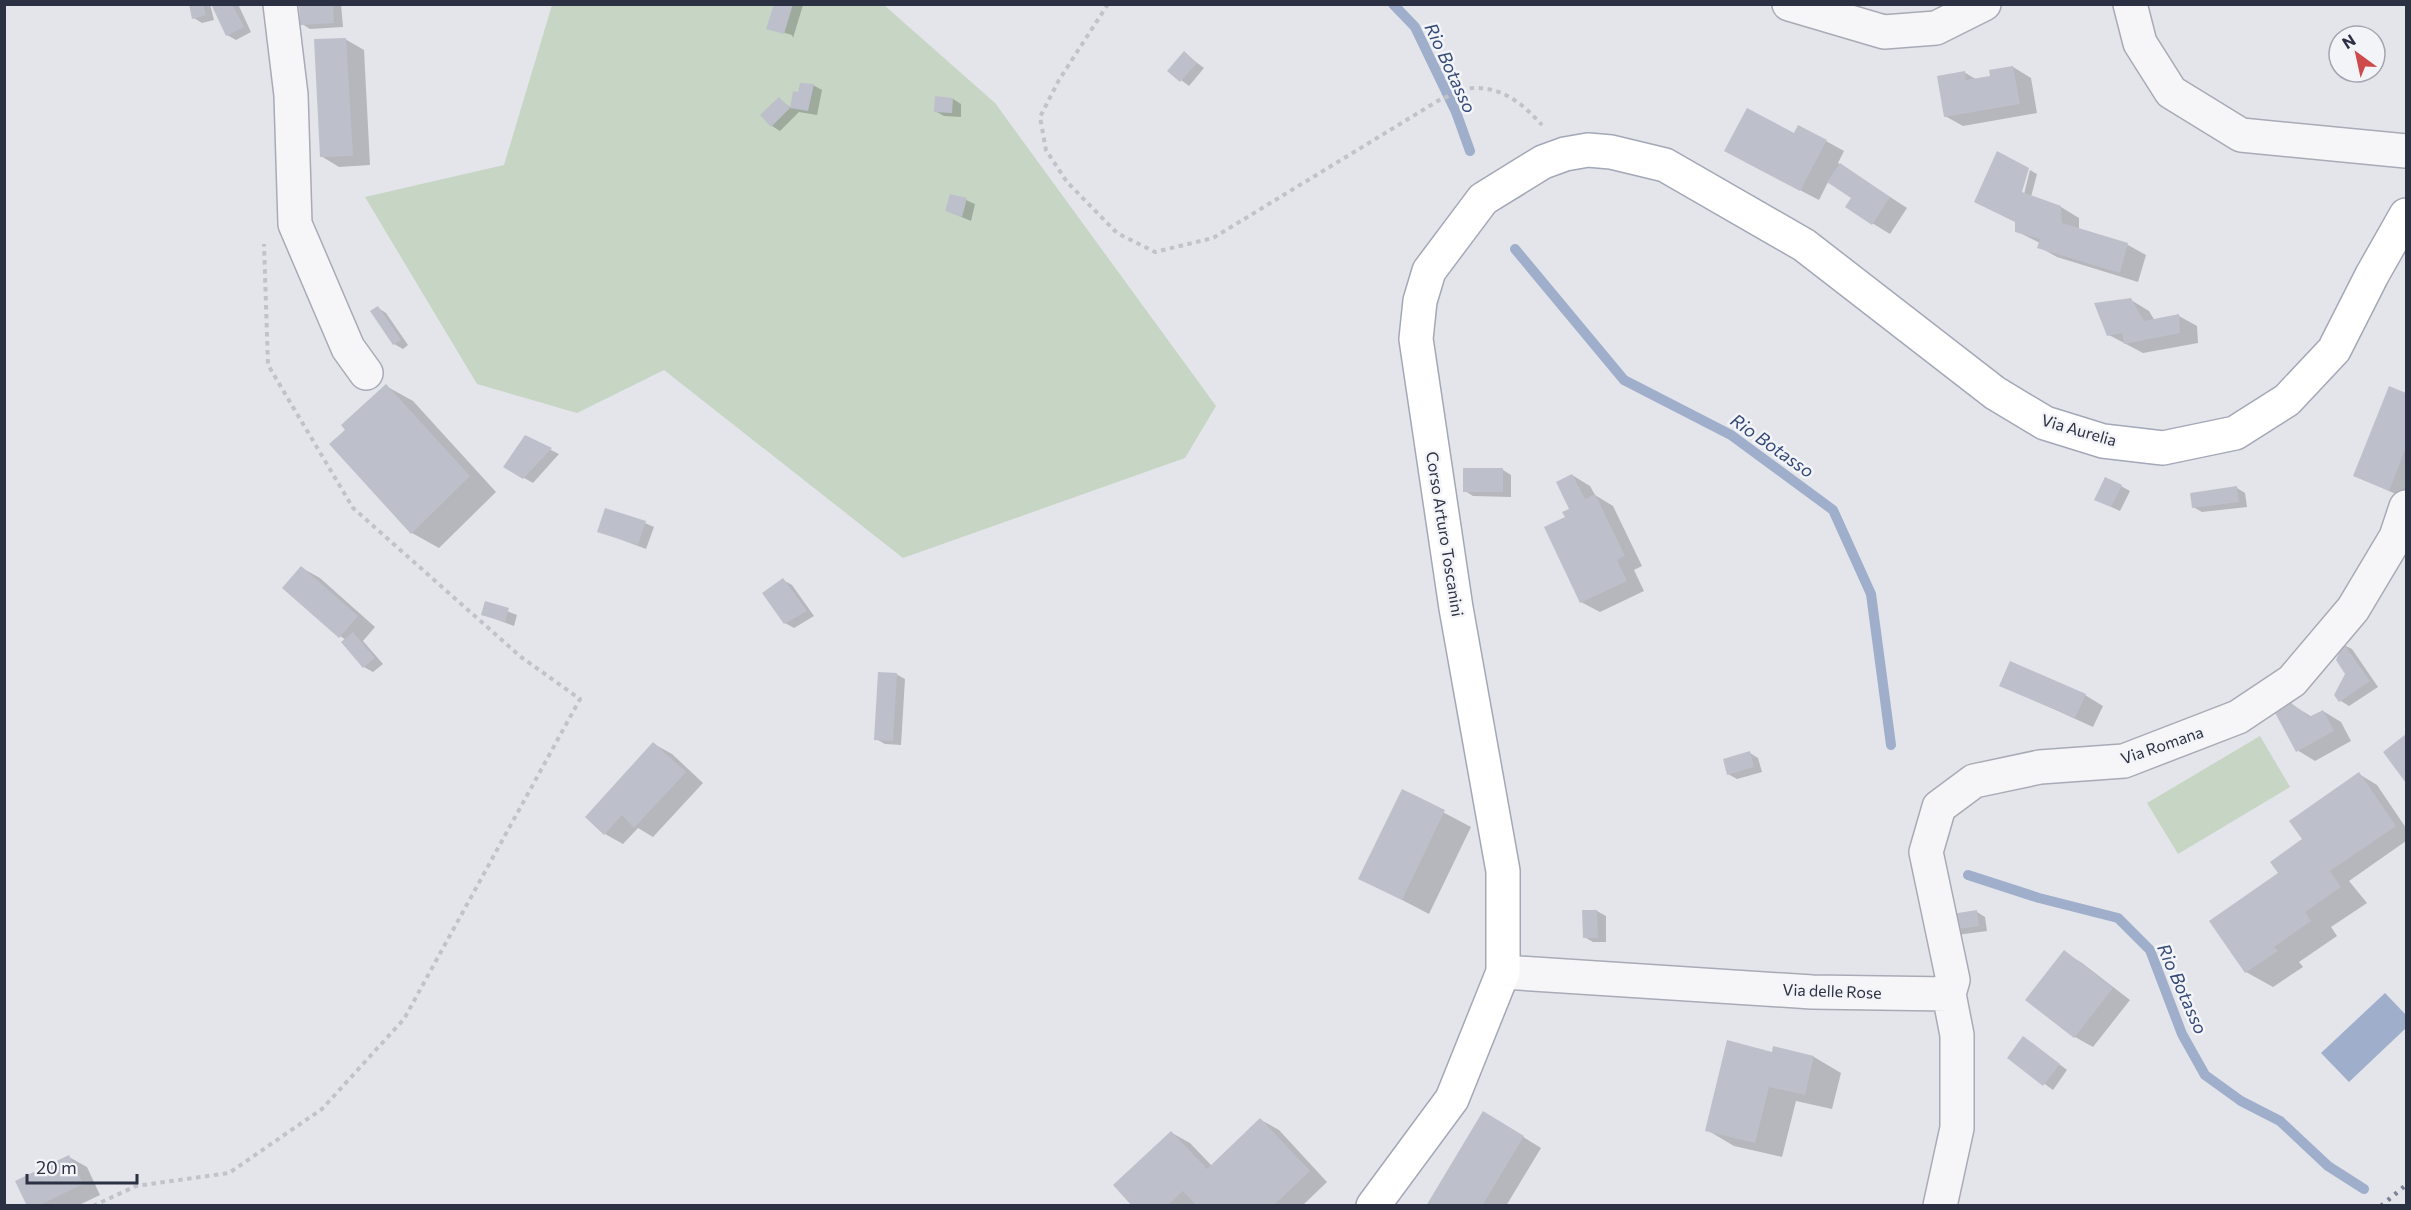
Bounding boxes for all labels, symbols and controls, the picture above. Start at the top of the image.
water label: Rio Botasso [1420,19,1481,116]
north arrow [2327,24,2387,84]
text: N [2338,30,2359,52]
water label: Rio Botasso [1727,408,1819,482]
street label: Via Aurelia [2039,410,2119,449]
street label: Corso Arturo Toscanini [1423,450,1468,618]
street label: Via Romana [2118,722,2206,768]
water label: Rio Botasso [2153,940,2213,1037]
street label: Via delle Rose [1782,979,1882,1002]
scale bar [27,1147,136,1185]
text: 20 m [36,1156,77,1178]

